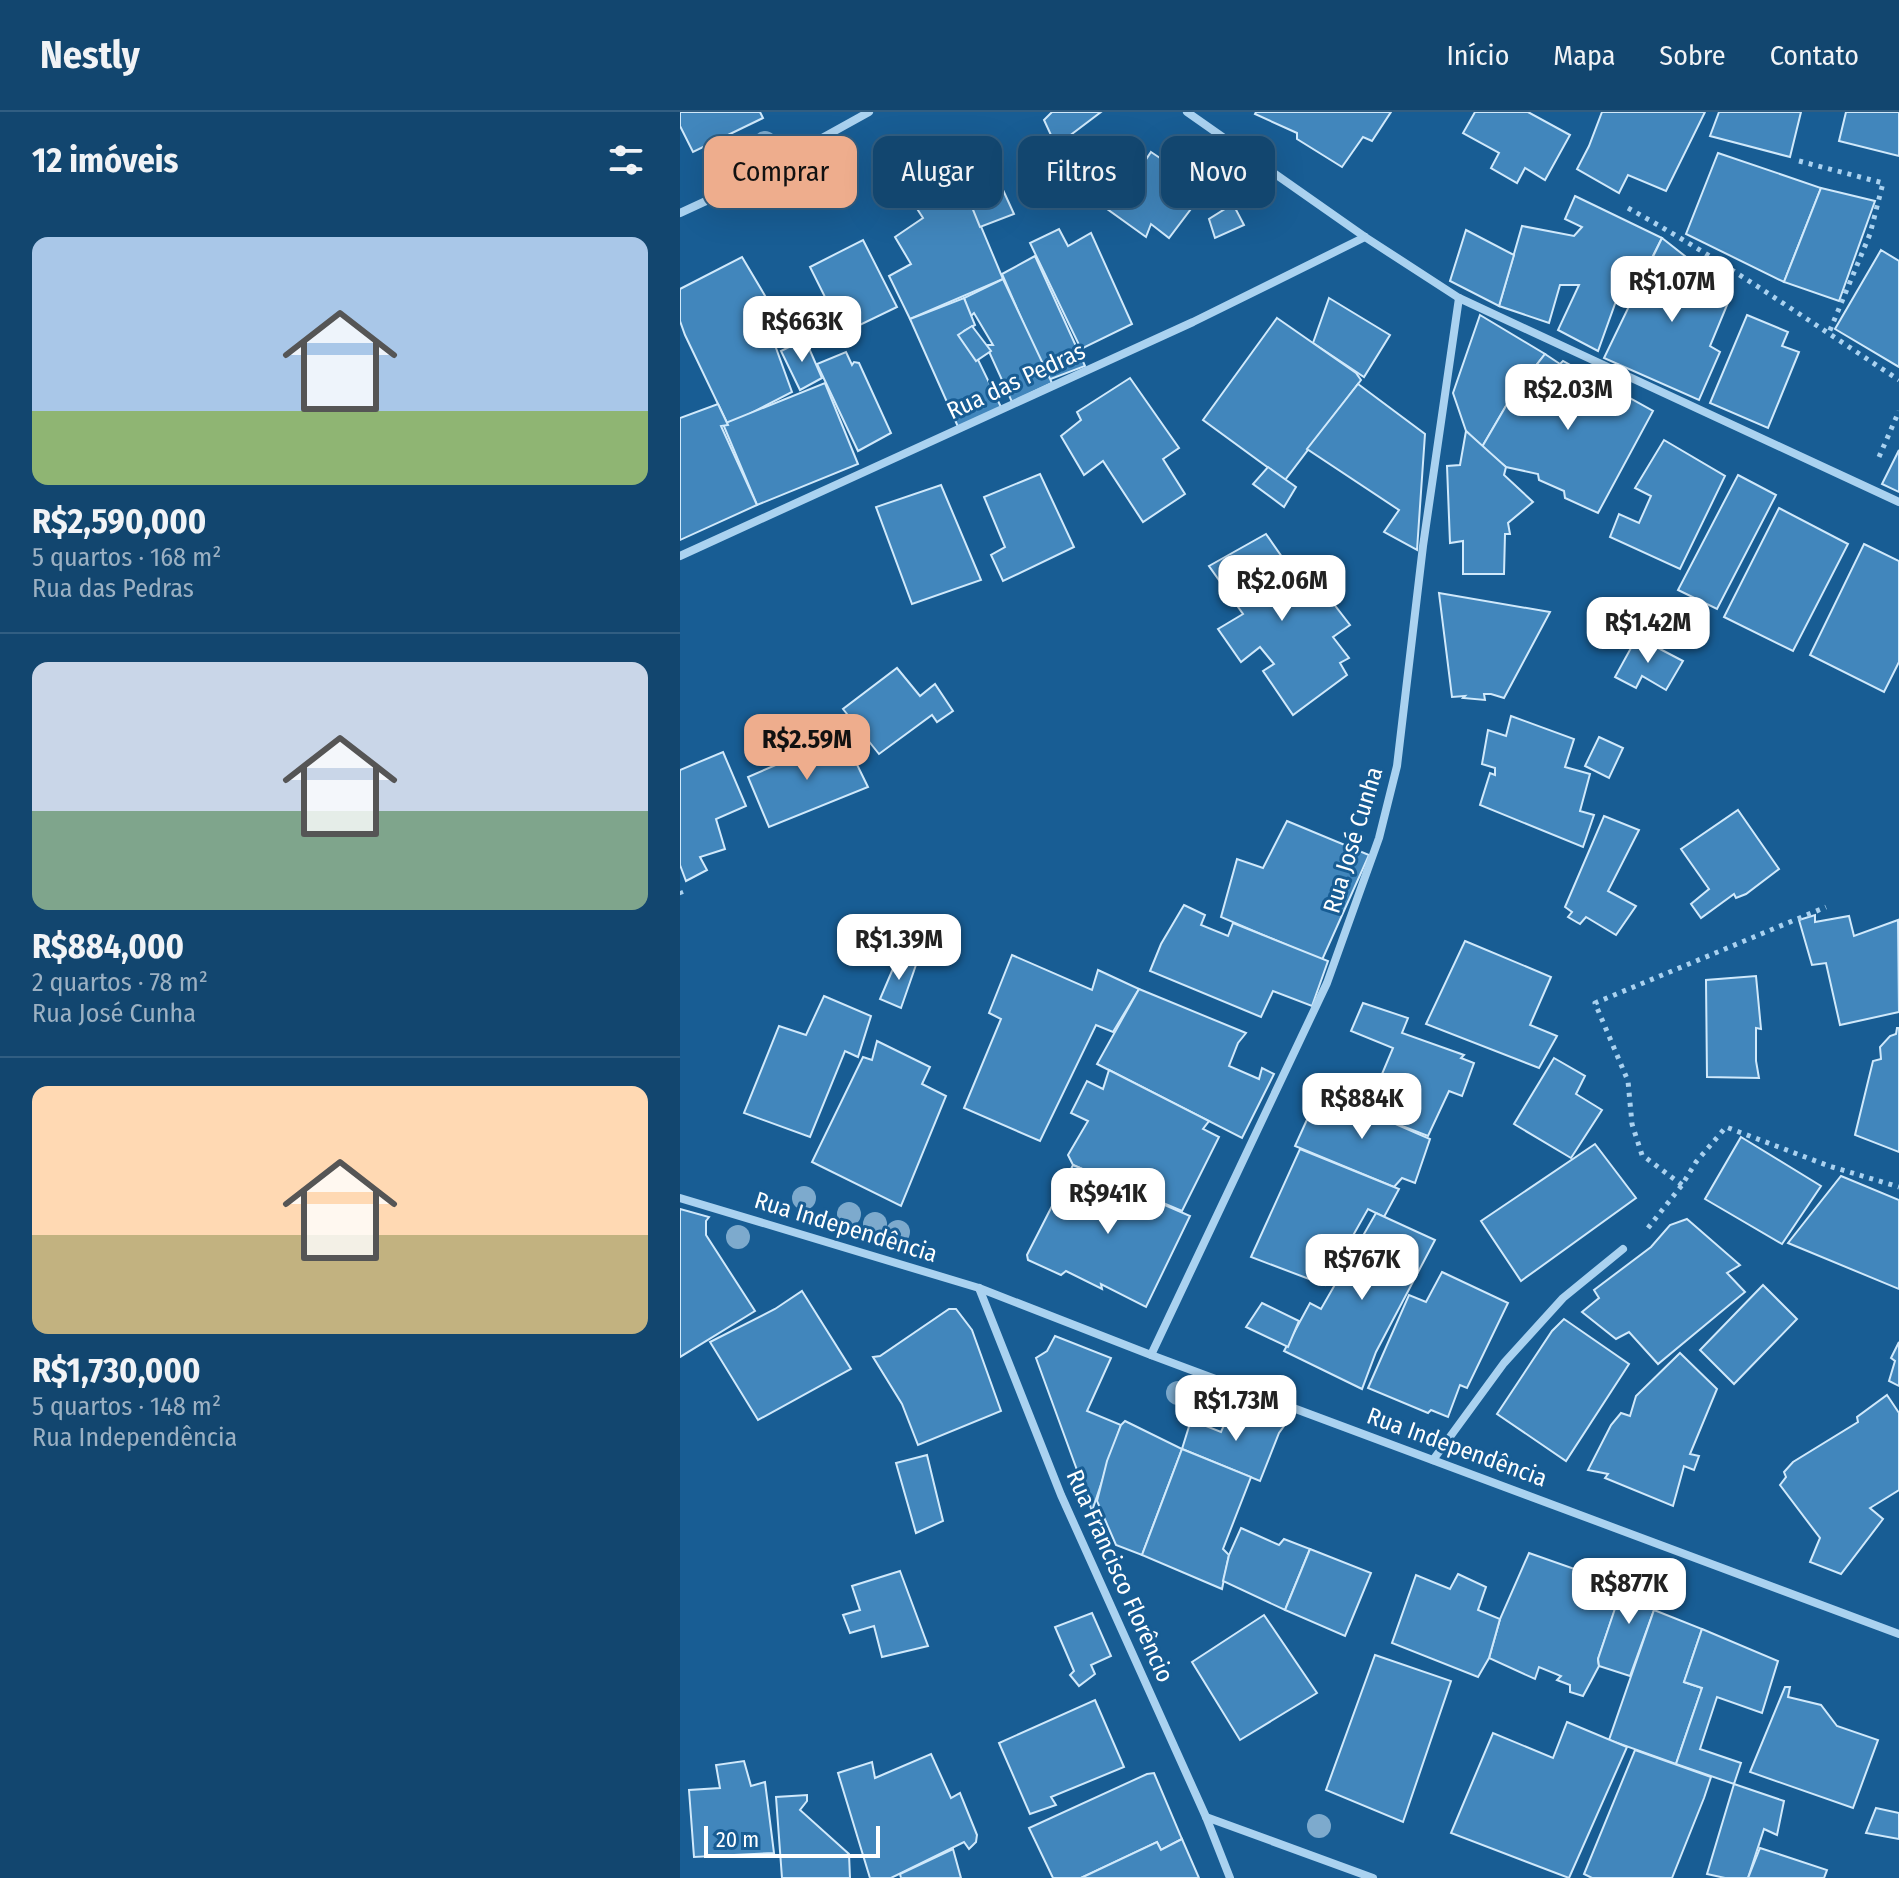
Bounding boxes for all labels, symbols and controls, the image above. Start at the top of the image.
text: Nestly [40,32,140,78]
text: Início [1446,39,1509,72]
text: Mapa [1553,39,1615,72]
text: Sobre [1659,39,1726,72]
text: Contato [1770,39,1859,72]
chip: Comprar [704,136,857,208]
chip: Alugar [873,136,1002,208]
chip: Filtros [1018,136,1145,208]
chip: Novo [1161,136,1275,208]
icon: filters [604,138,648,182]
text: 12 imóveis [32,140,178,181]
pin: R$1.07M [1598,256,1746,324]
text: R$1.07M [1629,266,1715,297]
icon: home [268,289,412,433]
pin: R$663K [737,296,867,364]
text: R$663K [761,306,843,337]
street label: Rua das Pedras [942,337,1090,425]
pin: R$2.03M [1494,364,1642,432]
text: R$2.03M [1523,374,1613,405]
text: R$2,590,000 [32,501,206,542]
text: 5 quartos · 168 m² [32,542,221,573]
pin: R$2.06M [1208,555,1356,623]
text: R$2.06M [1236,565,1328,596]
text: Rua das Pedras [32,573,194,604]
pin: R$1.42M [1574,597,1722,665]
text: R$1.42M [1605,607,1691,638]
icon: home [268,714,412,858]
pin: R$2.59M [733,714,881,782]
text: R$2.59M [762,724,852,755]
street label: Rua José Cunha [1317,764,1389,916]
pin: R$1.39M [825,914,973,982]
text: R$1.39M [855,924,943,955]
text: R$884,000 [32,926,184,967]
text: 2 quartos · 78 m² [32,967,208,998]
text: Rua José Cunha [32,998,196,1029]
pin: R$884K [1297,1073,1427,1141]
text: R$884K [1320,1083,1404,1114]
icon: home [268,1138,412,1282]
pin: R$941K [1043,1168,1173,1236]
text: R$941K [1069,1178,1147,1209]
street label: Rua Independência [751,1186,941,1268]
pin: R$767K [1297,1234,1427,1302]
text: R$767K [1324,1244,1400,1275]
text: R$1,730,000 [32,1350,201,1391]
pin: R$1.73M [1162,1375,1310,1443]
text: R$1.73M [1193,1385,1279,1416]
text: 5 quartos · 148 m² [32,1391,221,1422]
street label: Rua Independência [1363,1401,1551,1493]
text: Rua Independência [32,1422,237,1453]
street label: Rua Francisco Florêncio [1061,1465,1179,1687]
pin: R$877K [1564,1558,1694,1626]
text: R$877K [1590,1568,1668,1599]
scale bar [704,1822,880,1858]
text: 20 m [716,1826,759,1853]

